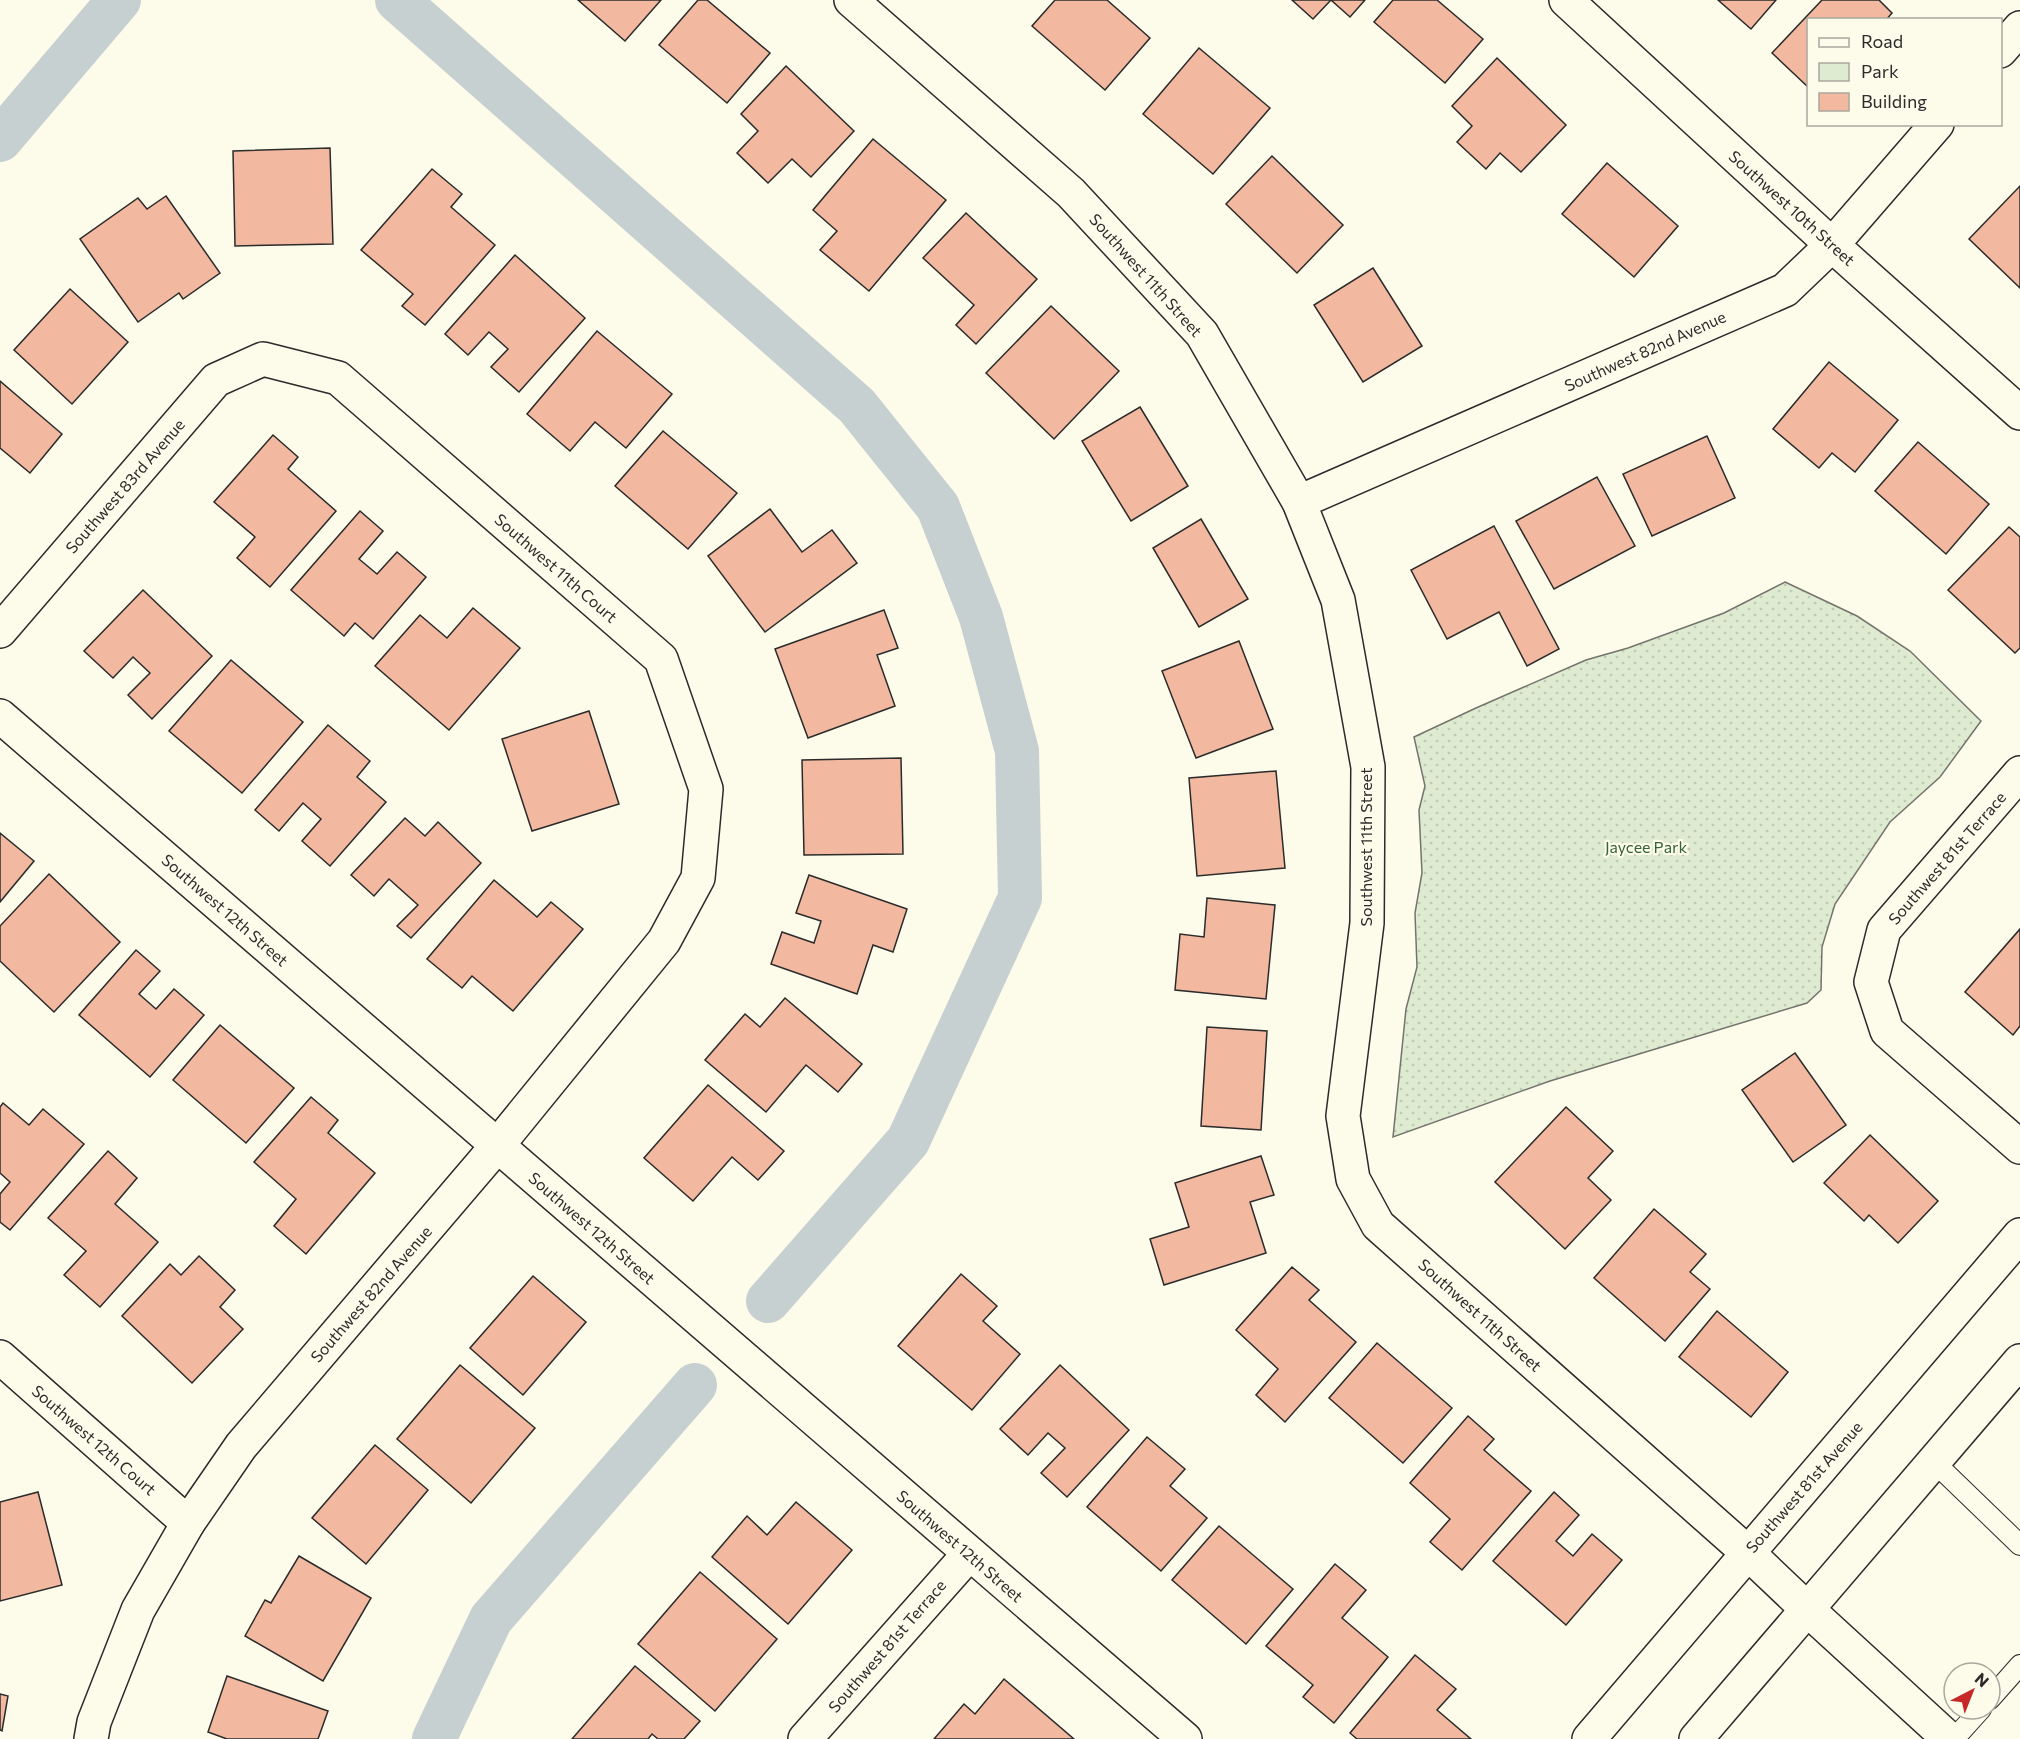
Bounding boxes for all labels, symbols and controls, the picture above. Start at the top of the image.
legend [1807,18,2002,126]
text: Road [1861,30,1903,52]
text: Park [1861,60,1899,82]
text: Building [1861,90,1927,112]
street label: Southwest 10th Street [1726,146,1859,269]
street label: Southwest 11th Street [1086,209,1207,340]
street label: Southwest 82nd Avenue [1561,306,1728,395]
street label: Southwest 83rd Avenue [61,415,188,557]
street label: Southwest 11th Court [491,509,622,626]
street label: Southwest 11th Street [1356,767,1375,926]
street label: Southwest 81st Terrace [1884,787,2009,928]
park label: Jaycee Park [1605,837,1687,856]
street label: Southwest 12th Street [158,850,293,970]
street label: Southwest 12th Street [525,1168,660,1288]
street label: Southwest 82nd Avenue [306,1222,435,1366]
street label: Southwest 11th Street [1415,1254,1546,1375]
street label: Southwest 12th Court [28,1381,161,1499]
street label: Southwest 81st Avenue [1741,1417,1866,1556]
street label: Southwest 12th Street [893,1486,1028,1606]
street label: Southwest 81st Terrace [824,1575,949,1716]
north arrow [1942,1661,2002,1721]
text: N [1972,1668,1993,1691]

